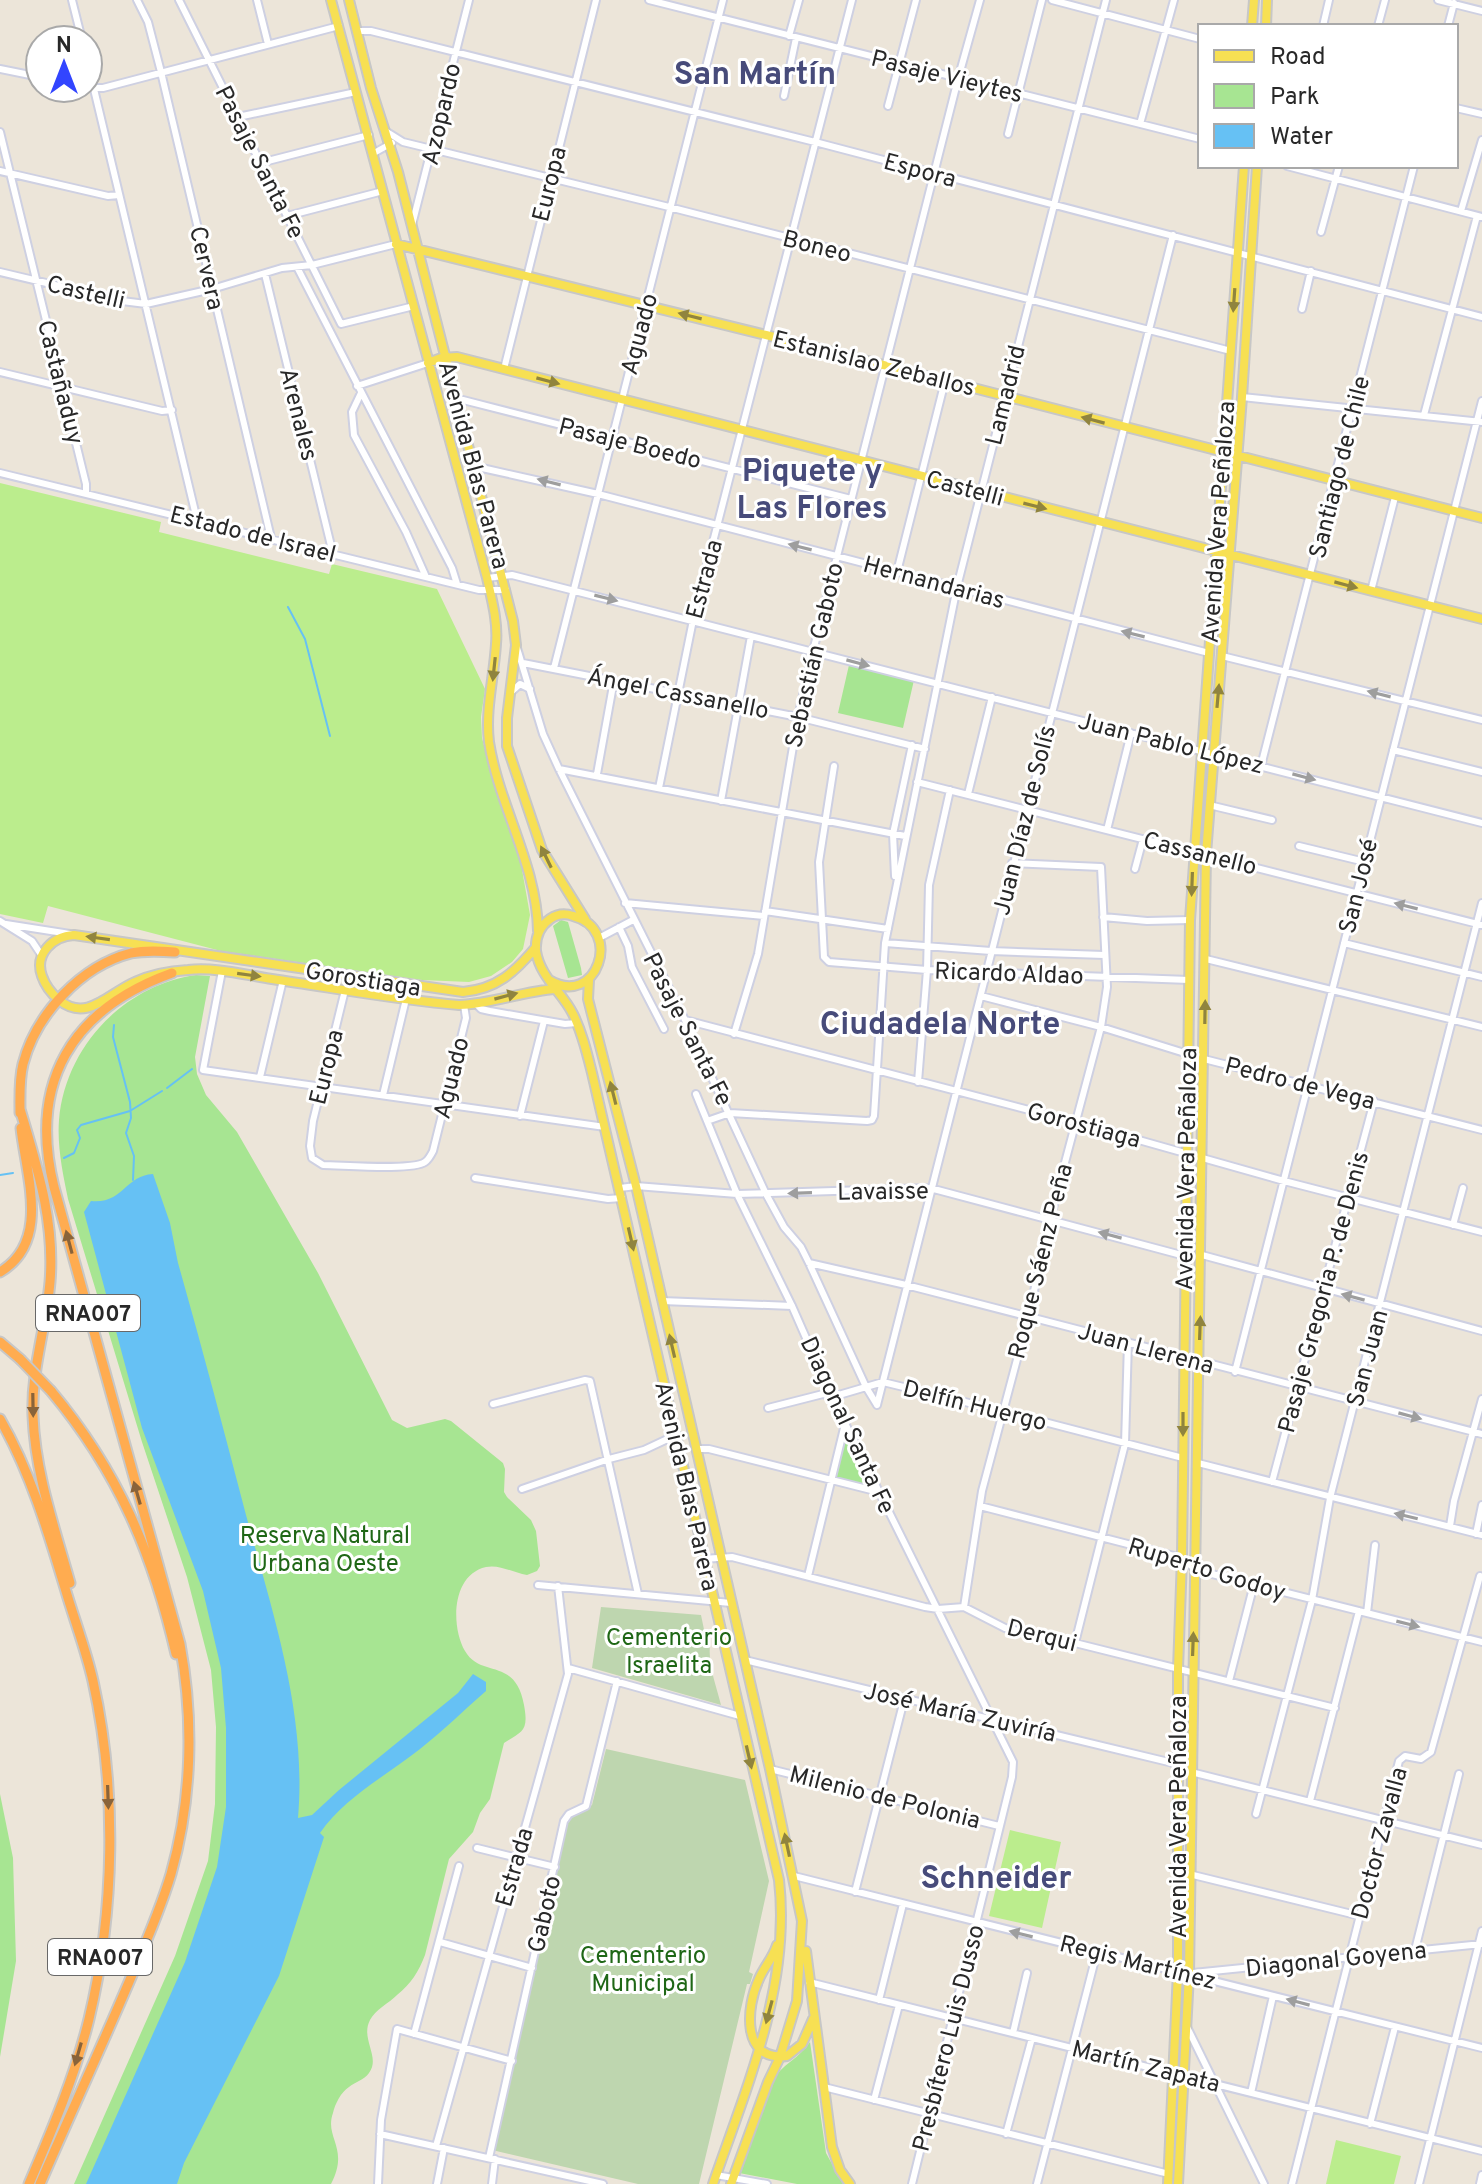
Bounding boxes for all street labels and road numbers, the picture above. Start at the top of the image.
street label: Pasaje Vieytes [868,45,1025,111]
street label: Azopardo [417,60,469,168]
street label: Pasaje Santa Fe [207,81,310,245]
street label: Europa [527,144,575,225]
street label: Espora [880,148,959,196]
street label: Cervera [181,224,229,313]
street label: Boneo [779,225,854,271]
street label: Castelli [43,270,128,318]
street label: Aguado [616,290,666,379]
street label: Castañaduy [29,317,89,448]
street label: Estanislao Zeballos [769,325,978,405]
street label: Lamadrid [980,342,1034,449]
street label: Avenida Blas Parera [430,358,514,573]
street label: Arenales [271,365,323,464]
street label: Santiago de Chile [1304,373,1378,562]
street label: Avenida Vera Peñaloza [1197,400,1243,644]
street label: Pasaje Boedo [555,413,704,477]
street label: Castelli [922,465,1007,515]
street label: Estado de Israel [166,501,339,571]
street label: Estrada [681,537,731,623]
street label: Hernandarias [859,551,1008,617]
street label: Sebastián Gaboto [780,560,852,751]
street label: Ángel Cassanello [584,661,771,727]
street label: Juan Pablo López [1074,707,1267,783]
street label: Juan Díaz de Solís [988,722,1064,919]
street label: Cassanello [1140,826,1259,884]
street label: San José [1334,836,1386,937]
street label: Pasaje Santa Fe [635,948,738,1112]
street label: Gorostiaga [303,957,423,1005]
street label: Ricardo Aldao [934,957,1084,993]
street label: Europa [304,1027,352,1108]
street label: Aguado [428,1035,478,1122]
street label: Avenida Vera Peñaloza [1171,1047,1205,1291]
street label: Pedro de Vega [1221,1052,1378,1118]
street label: Gorostiaga [1023,1097,1144,1157]
street label: Pasaje Gregoria P. de Denis [1273,1148,1377,1437]
street label: Roque Sáenz Peña [1003,1161,1081,1362]
street label: Lavaisse [837,1177,929,1209]
road number: RNA007 [36,1295,140,1331]
street label: San Juan [1342,1306,1396,1411]
street label: Juan Llerena [1074,1317,1217,1383]
street label: Diagonal Santa Fe [792,1332,900,1519]
street label: Delfín Huergo [899,1375,1050,1439]
street label: Avenida Blas Parera [646,1379,724,1594]
street label: Ruperto Godoy [1124,1533,1289,1609]
street label: Derqui [1003,1614,1080,1660]
street label: José María Zuviría [860,1677,1059,1751]
street label: Avenida Vera Peñaloza [1165,1695,1195,1939]
street label: Milenio de Polonia [786,1761,983,1837]
street label: Doctor Zavalla [1346,1764,1416,1923]
street label: Estrada [490,1824,542,1911]
street label: Gaboto [523,1873,569,1956]
street label: Presbítero Luis Dusso [907,1922,993,2155]
street label: Regis Martínez [1056,1930,1219,1998]
street label: Diagonal Goyena [1244,1937,1428,1985]
road number: RNA007 [48,1939,152,1975]
street label: Martín Zapata [1068,2035,1223,2101]

